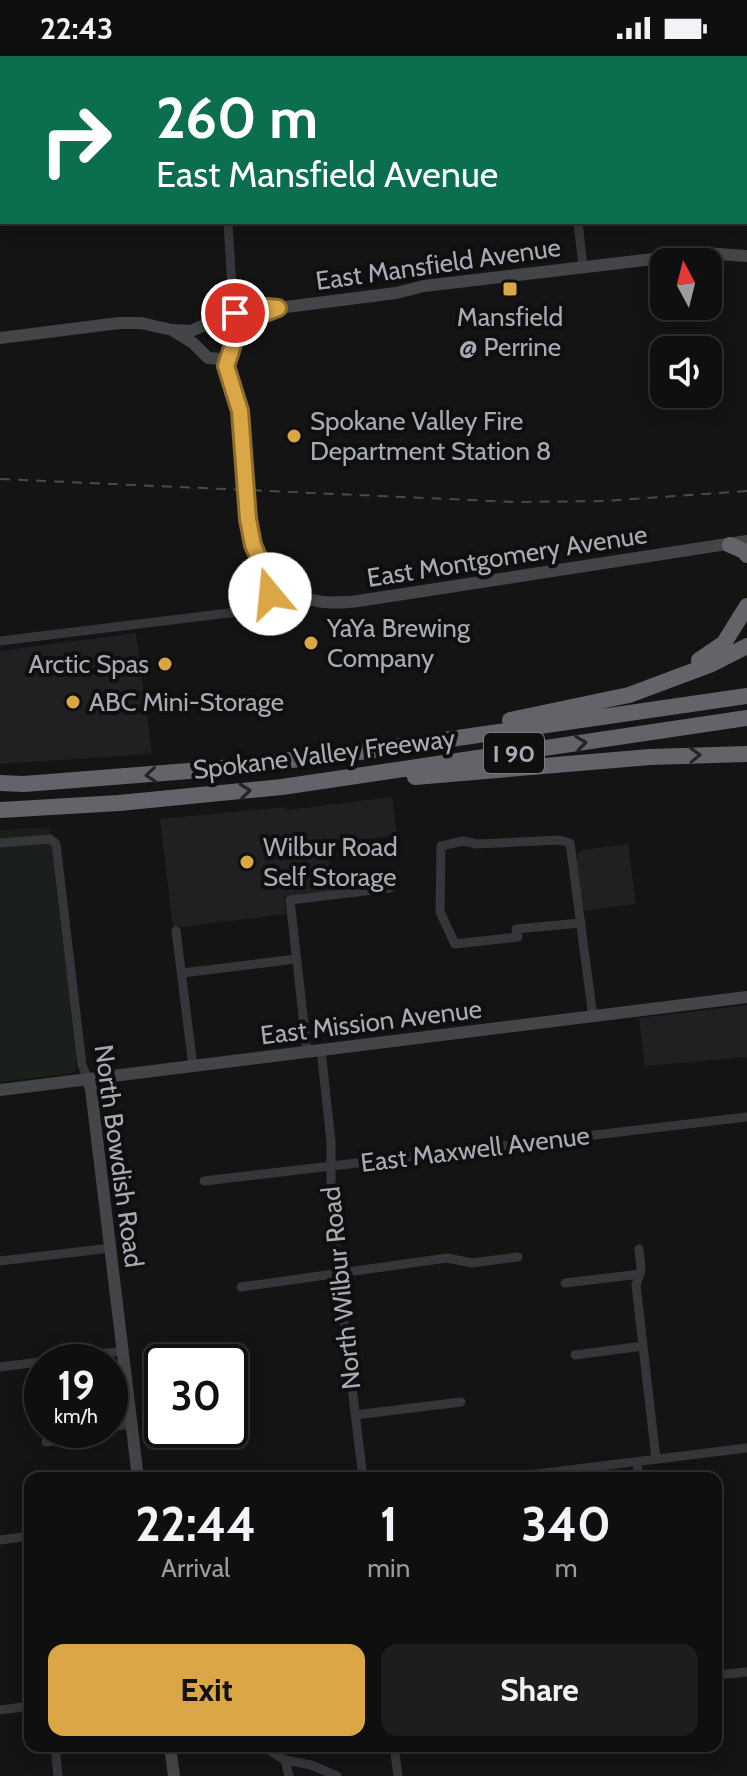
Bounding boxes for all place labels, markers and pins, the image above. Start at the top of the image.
pin [201,279,269,347]
marker: Mansfield @ Perrine [501,280,519,298]
place label: Mansfield @ Perrine [457,301,563,363]
place label: Spokane Valley Fire Department Station 8 [310,405,552,467]
marker: Spokane Valley Fire Department Station 8 [285,427,303,445]
place label: YaYa Brewing Company [326,612,471,674]
marker: YaYa Brewing Company [302,634,320,652]
place label: Arctic Spas [29,648,149,680]
marker: Arctic Spas [156,655,174,673]
place label: ABC Mini-Storage [89,686,284,718]
marker: ABC Mini-Storage [64,693,82,711]
place label: Wilbur Road Self Storage [263,831,398,893]
marker: Wilbur Road Self Storage [238,853,256,871]

